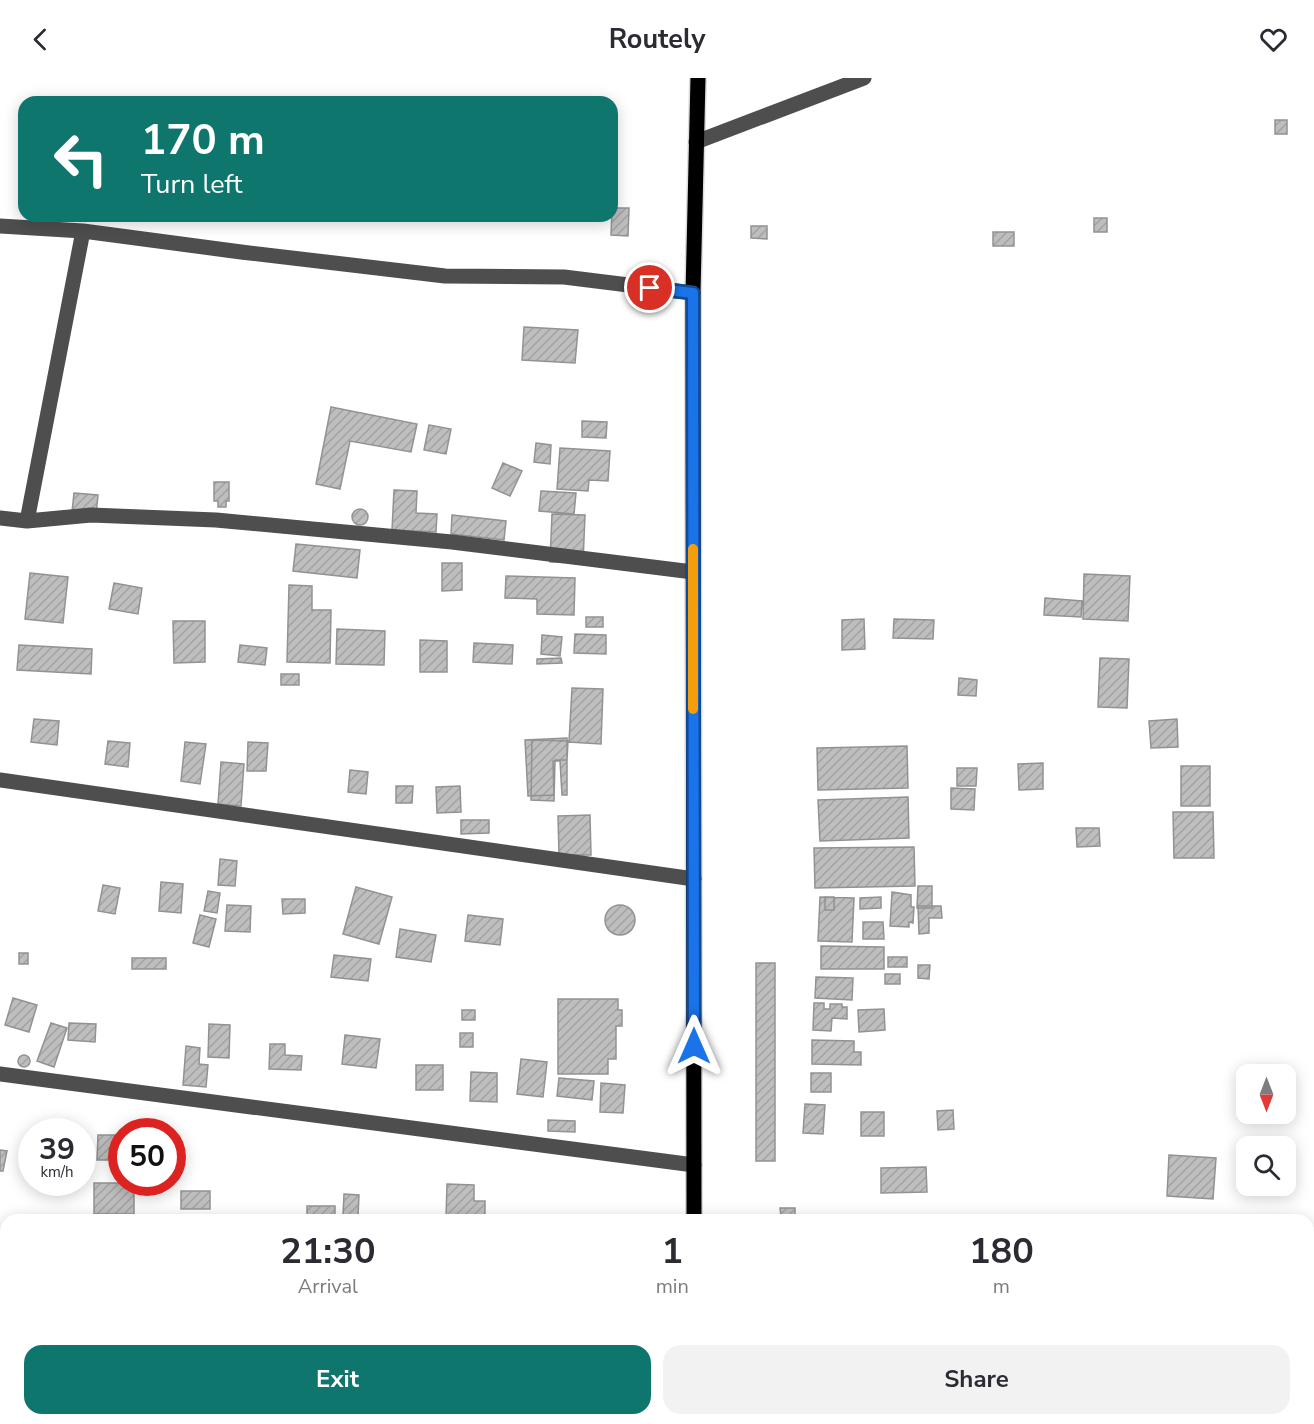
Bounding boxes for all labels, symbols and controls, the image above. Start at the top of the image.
text: Routely [609,21,705,58]
icon: back [24,23,57,56]
icon: heart [1257,23,1290,56]
text: 170 m [141,112,265,169]
icon: left [42,120,120,198]
text: Turn left [141,166,242,203]
pin [624,262,675,313]
icon: arrive [633,271,666,304]
position arrow [662,1014,726,1078]
north arrow [1236,1064,1296,1124]
map controls [1236,1064,1296,1196]
speed limit sign: 50 [108,1118,186,1196]
text: 39 [39,1129,75,1170]
button: search [1236,1136,1296,1196]
text: km/h [40,1162,74,1182]
text: 21:30 [280,1227,376,1276]
text: 1 [661,1227,683,1276]
text: 180 [969,1227,1034,1276]
text: Arrival [298,1273,358,1300]
text: min [656,1273,689,1300]
text: m [993,1273,1010,1300]
button: Exit [24,1345,651,1414]
button: Share [663,1345,1290,1414]

